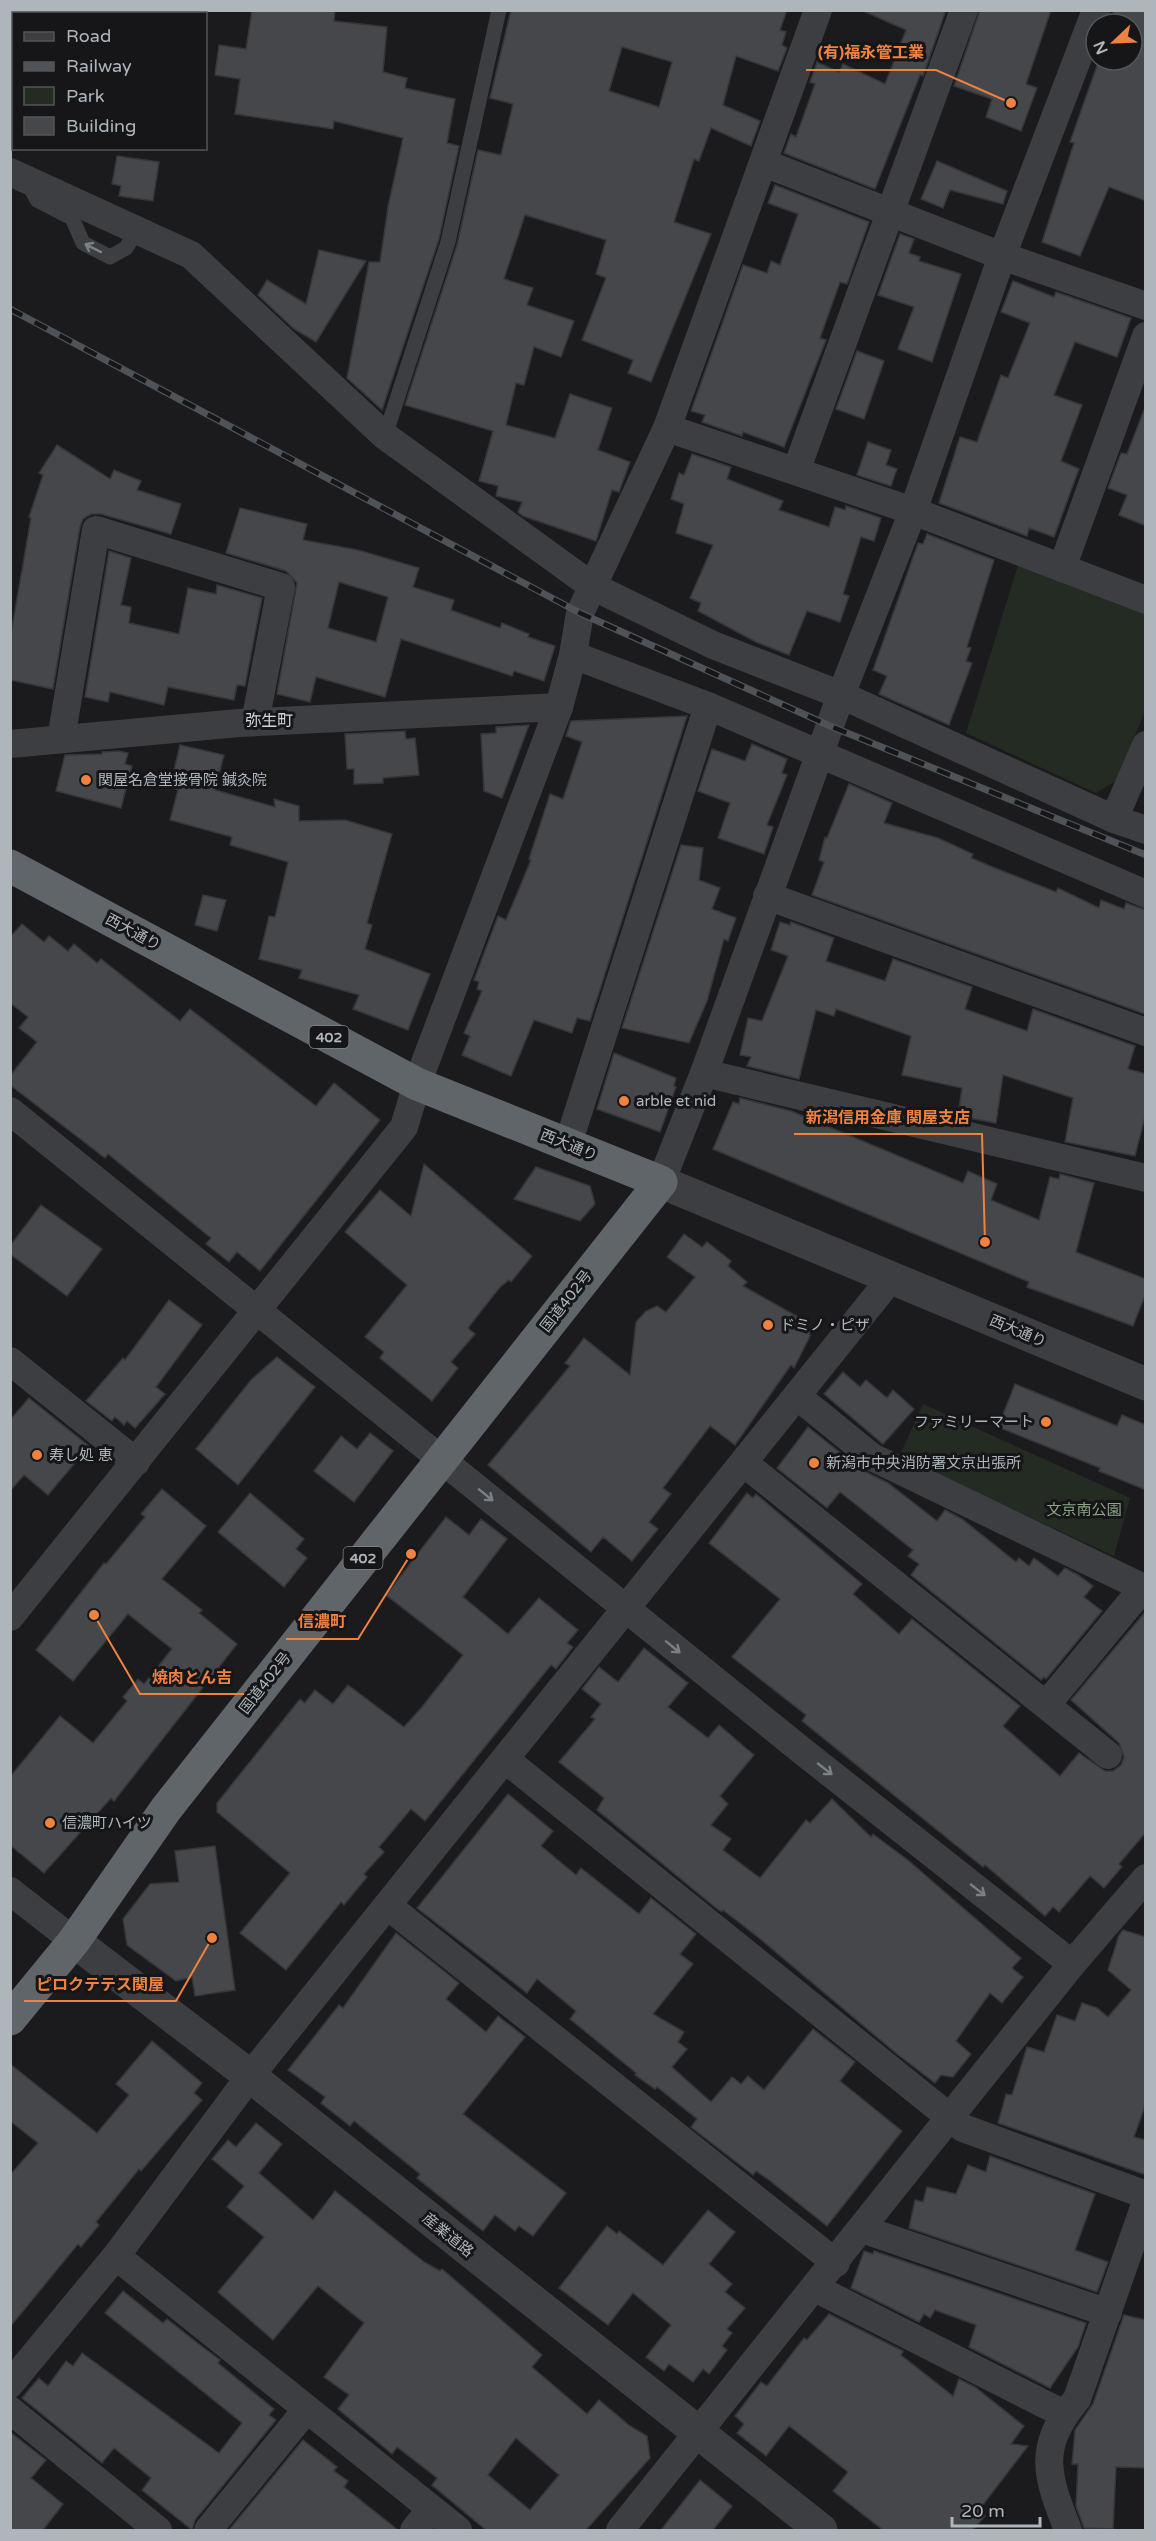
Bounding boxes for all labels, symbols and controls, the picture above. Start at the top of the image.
legend [12,12,207,150]
north arrow [1084,12,1144,72]
text: Road [66,25,111,47]
callout: (有)福永管工業 [806,36,936,70]
text: N [1089,38,1113,57]
text: (有)福永管工業 [818,43,924,63]
text: Railway [66,55,132,77]
text: Park [66,85,105,107]
text: Building [66,115,136,137]
one-way arrow [84,242,102,253]
district label: 弥生町 [245,711,293,731]
place label: 関屋名倉堂接骨院 鍼灸院 [98,771,267,789]
marker: 関屋名倉堂接骨院 鍼灸院 [79,773,93,787]
street label: 西大通り [102,910,164,954]
road number: 402 [310,1026,348,1048]
place label: arble et nid [636,1092,716,1110]
marker: arble et nid [617,1094,631,1108]
callout: 新潟信用金庫 関屋支店 [794,1100,982,1134]
text: 新潟信用金庫 関屋支店 [806,1108,970,1128]
street label: 西大通り [538,1125,600,1165]
street label: 国道402号 [536,1267,596,1335]
street label: 西大通り [987,1311,1049,1351]
place label: ドミノ・ピザ [780,1316,870,1334]
marker: ドミノ・ピザ [761,1318,775,1332]
place label: ファミリーマート [914,1413,1034,1431]
marker: ファミリーマート [1039,1415,1053,1429]
place label: 寿し処 恵 [49,1446,113,1464]
marker: 寿し処 恵 [30,1448,44,1462]
place label: 新潟市中央消防署文京出張所 [826,1454,1021,1472]
marker: 新潟市中央消防署文京出張所 [807,1456,821,1470]
one-way arrow [478,1489,494,1502]
park label: 文京南公園 [1046,1501,1122,1519]
road number: 402 [344,1547,382,1569]
callout: 信濃町 [286,1605,358,1639]
text: 信濃町 [297,1612,346,1632]
one-way arrow [665,1640,681,1653]
street label: 国道402号 [235,1649,295,1717]
callout: 焼肉とん吉 [140,1660,244,1694]
text: 焼肉とん吉 [152,1668,232,1688]
one-way arrow [817,1762,833,1775]
place label: 信濃町ハイツ [62,1814,152,1832]
marker: 信濃町ハイツ [43,1816,57,1830]
one-way arrow [970,1883,986,1896]
callout: ピロクテテス関屋 [24,1967,176,2001]
text: ピロクテテス関屋 [36,1975,164,1995]
street label: 産業道路 [419,2209,477,2261]
scale bar [952,2490,1040,2528]
text: 20 m [961,2500,1005,2522]

